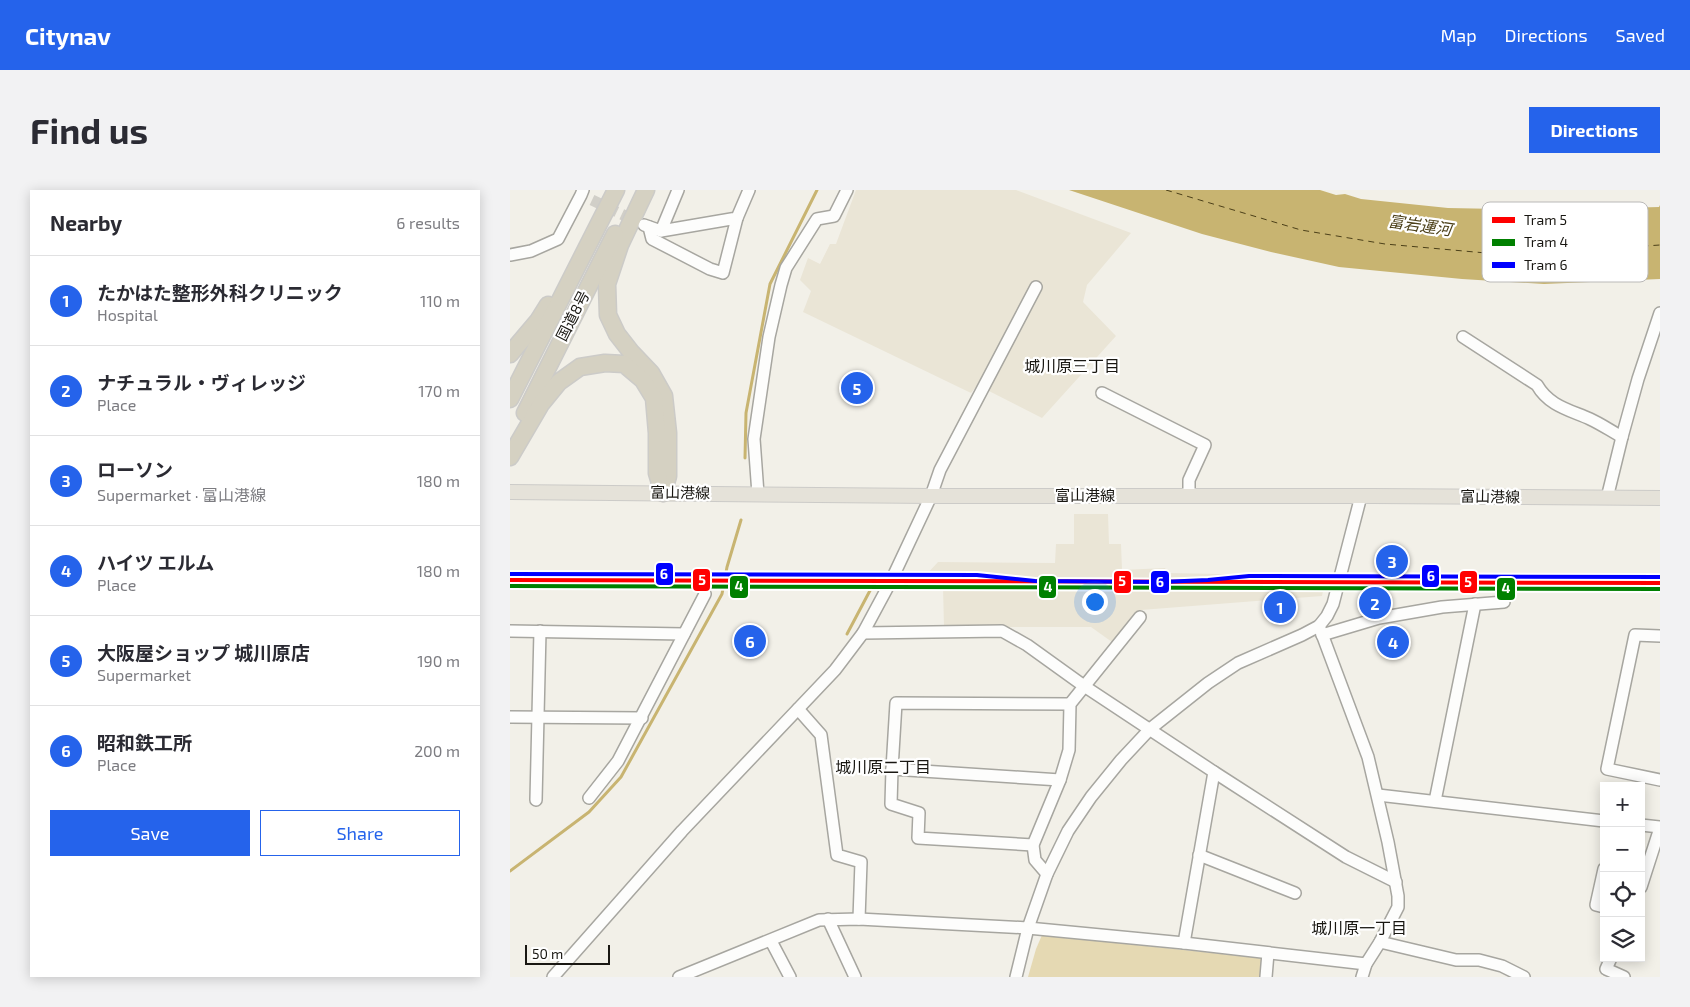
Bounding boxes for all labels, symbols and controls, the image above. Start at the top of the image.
text: Citynav [25,21,111,50]
text: Map [1440,24,1477,46]
text: Directions [1505,24,1588,46]
text: Saved [1616,24,1665,46]
button: Directions [1529,107,1660,153]
text: Find us [30,109,148,151]
legend [1482,202,1648,282]
text: Nearby [50,210,122,235]
water label: 富岩運河 [1387,211,1456,239]
text: Tram 5 [1524,211,1567,228]
text: 6 results [396,213,460,232]
text: Tram 4 [1524,233,1568,250]
text: Tram 6 [1524,256,1568,273]
text: たかはた整形外科クリニック [97,281,343,304]
street label: 国道8号 [552,287,592,344]
text: 1 [63,291,69,310]
text: 110 m [420,291,460,310]
text: Hospital [97,305,158,324]
district label: 城川原三丁目 [1024,356,1120,375]
pin: 5 [841,369,873,407]
text: ナチュラル・ヴィレッジ [97,371,306,394]
text: 2 [61,381,71,400]
text: 170 m [418,381,460,400]
text: Place [97,395,136,414]
text: ローソン [97,458,173,481]
text: 3 [61,471,71,490]
text: 180 m [417,471,460,490]
street label: 富山港線 [650,482,710,502]
text: Supermarket · 富山港線 [97,485,266,504]
street label: 富山港線 [1055,486,1115,504]
street label: 富山港線 [1460,486,1520,506]
pin: 3 [1376,542,1408,580]
text: ハイツ エルム [97,551,214,574]
text: 4 [61,561,71,580]
text: 180 m [417,561,460,580]
line badge: 6 [655,562,674,586]
line badge: 6 [1421,564,1440,588]
text: 6 [660,565,668,582]
text: 6 [1427,567,1435,584]
line badge: 5 [692,568,711,592]
line badge: 5 [1113,570,1132,594]
line badge: 6 [1150,570,1170,594]
line badge: 5 [1459,570,1478,594]
text: 5 [698,571,706,588]
text: 5 [1118,572,1126,589]
text: 6 [1156,573,1164,590]
text: 5 [1464,573,1472,590]
text: Place [97,575,136,594]
line badge: 4 [729,575,749,599]
line badge: 4 [1038,575,1057,599]
text: 4 [735,577,744,594]
line badge: 4 [1496,577,1516,601]
text: 4 [1044,578,1053,595]
text: 4 [1502,579,1511,596]
pin: 2 [1359,584,1391,622]
pin: 1 [1264,588,1296,626]
your location [1082,589,1108,615]
pin: 6 [734,622,766,660]
pin: 4 [1377,623,1409,661]
text: 大阪屋ショップ 城川原店 [97,641,310,664]
text: 5 [62,651,70,670]
text: 190 m [417,651,460,670]
text: Supermarket [97,665,191,684]
text: 昭和鉄工所 [97,731,192,754]
text: 6 [61,741,71,760]
text: 200 m [414,741,460,760]
text: Place [97,755,136,774]
district label: 城川原二丁目 [835,757,931,776]
map controls [1600,782,1645,962]
button: + [1600,782,1645,827]
button: Save [50,810,250,856]
button: Share [260,810,460,856]
button: − [1600,827,1645,872]
button: locate [1600,872,1645,917]
button: layers [1600,917,1645,962]
district label: 城川原一丁目 [1311,918,1407,937]
scale bar [525,942,610,965]
text: 50 m [532,945,563,962]

